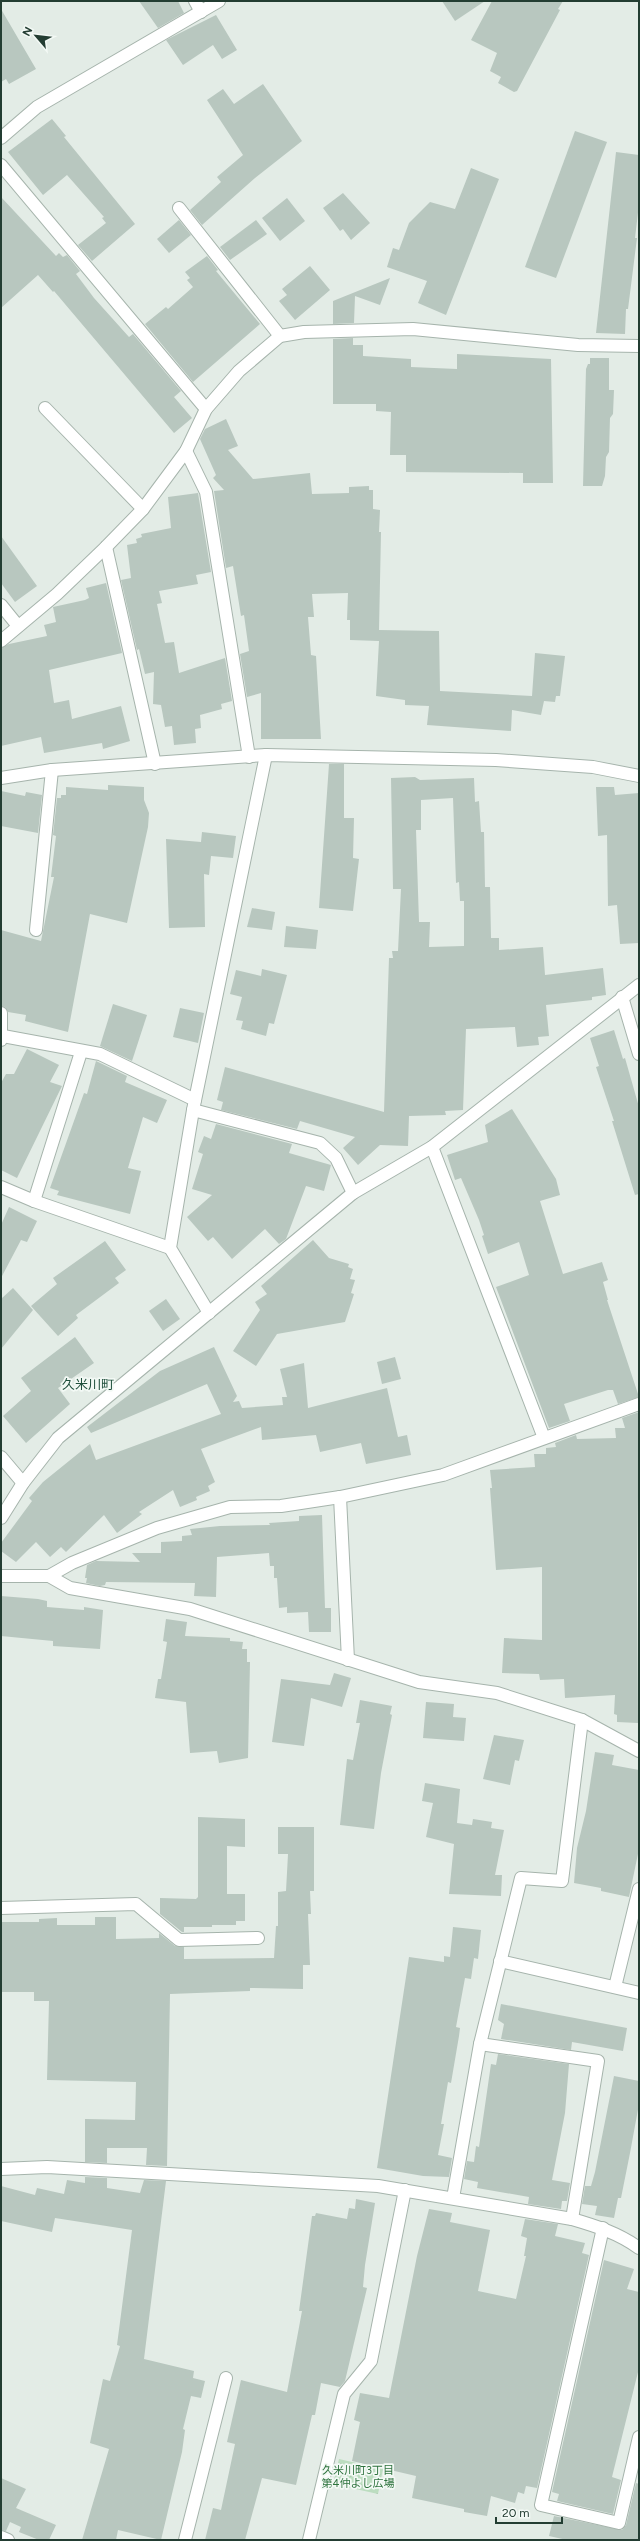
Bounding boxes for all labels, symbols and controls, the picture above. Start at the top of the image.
north arrow [16,16,56,56]
text: N [20,25,35,38]
district label: 久米川町 [62,1377,114,1392]
park label: 久米川町3丁目 第4仲よし広場 [322,2464,394,2490]
scale bar [496,2499,562,2525]
text: 20 m [502,2506,530,2520]

